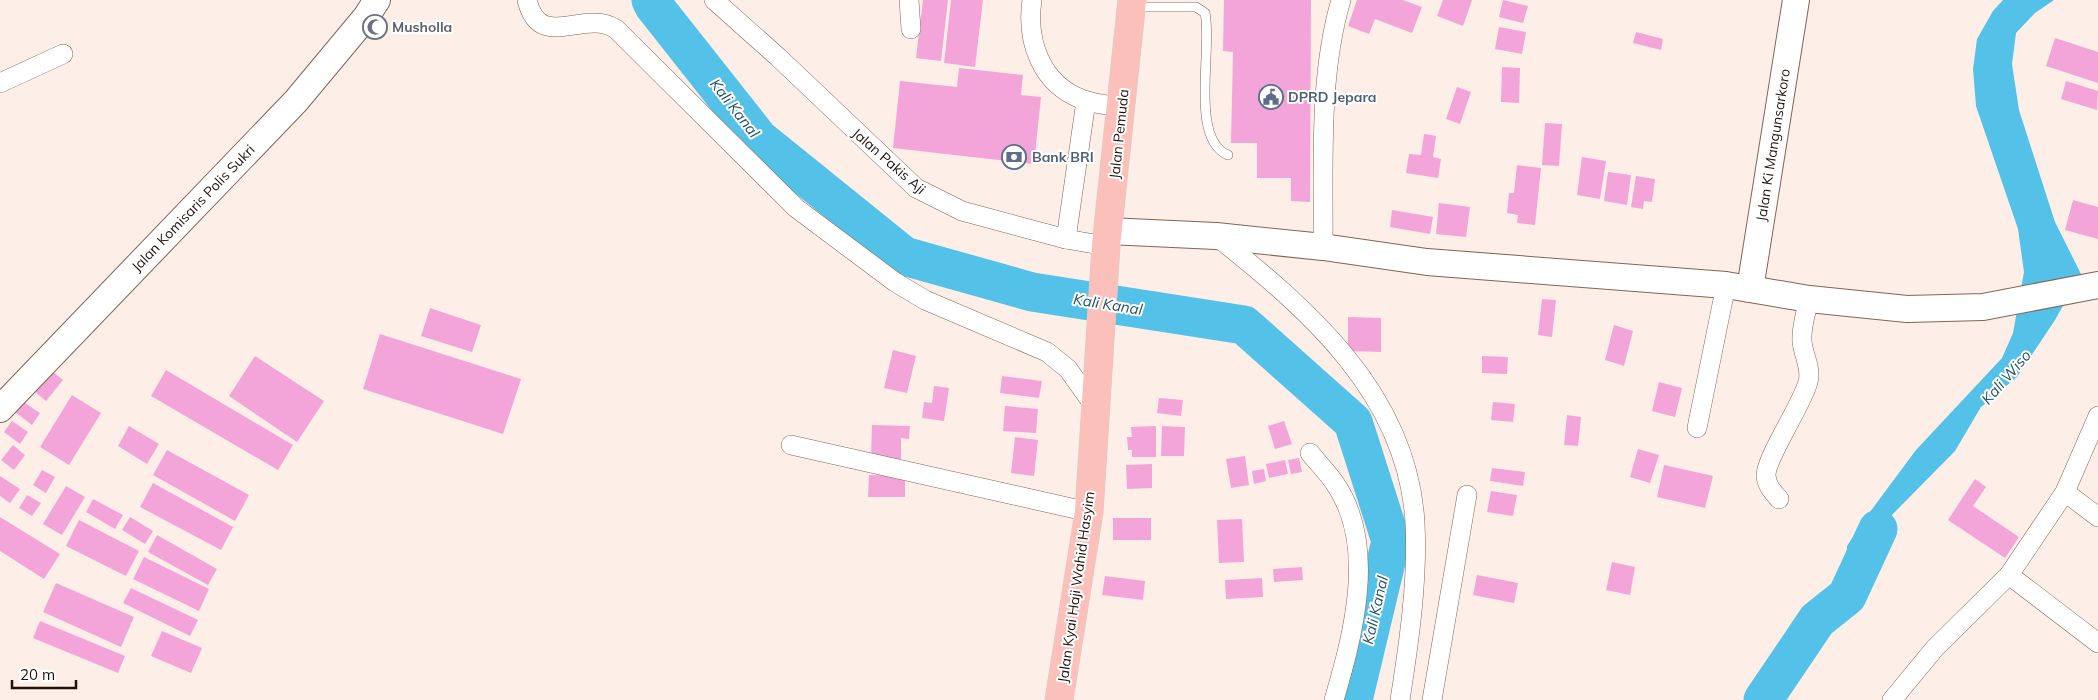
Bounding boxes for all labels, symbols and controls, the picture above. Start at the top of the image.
mosque icon: Musholla [362,14,388,40]
place label: Musholla [392,18,452,36]
street label: Jalan Ki Mangunsarkoro [1752,67,1794,223]
water label: Kali Kanal [706,75,764,142]
public building icon: DPRD Jepara [1258,84,1284,110]
street label: Jalan Pemuda [1105,88,1133,180]
place label: DPRD Jepara [1288,88,1377,106]
street label: Jalan Pakis Aji [848,124,930,198]
street label: Jalan Komisaris Polis Sukri [128,141,258,275]
bank icon: Bank BRI [1001,144,1027,170]
place label: Bank BRI [1032,148,1094,166]
water label: Kali Kanal [1072,289,1144,319]
water label: Kali Wiso [1977,346,2035,408]
street label: Jalan Kyai Haji Wahid Hasyim [1054,490,1098,684]
water label: Kali Kanal [1358,574,1392,646]
scale bar [12,658,76,690]
text: 20 m [20,665,55,684]

